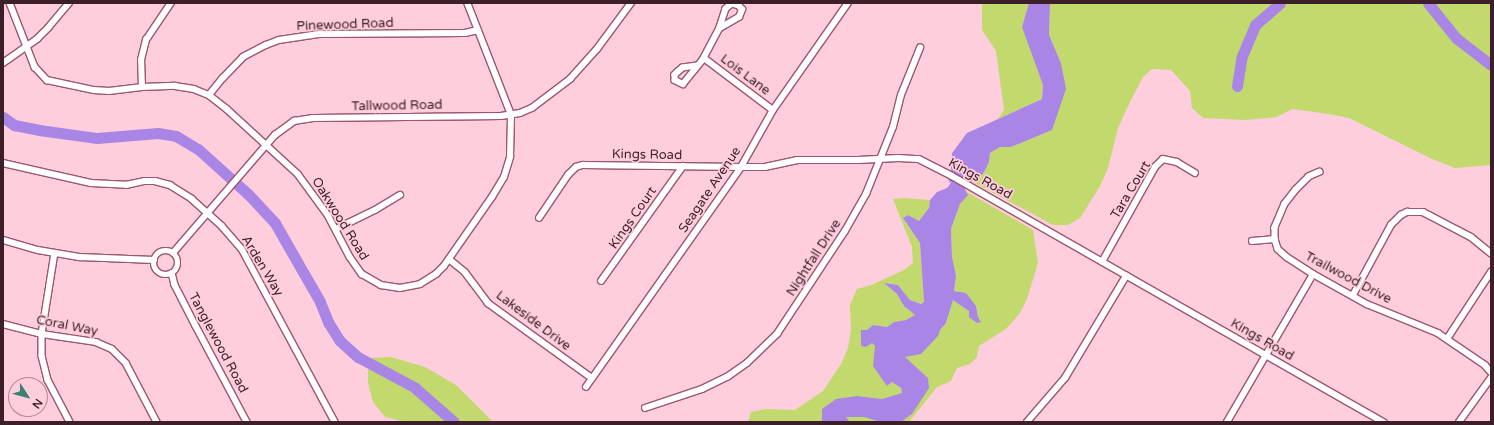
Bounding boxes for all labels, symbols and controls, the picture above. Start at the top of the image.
street label: Pinewood Road [296,16,394,34]
street label: Lois Lane [717,51,773,99]
street label: Tallwood Road [351,97,443,115]
street label: Seagate Avenue [676,144,744,236]
street label: Kings Road [612,147,682,163]
street label: Kings Road [945,155,1015,203]
street label: Tara Court [1108,158,1154,222]
street label: Oakwood Road [308,175,372,263]
street label: Kings Court [606,184,660,252]
street label: Nightfall Drive [783,217,845,299]
street label: Arden Way [238,233,286,299]
street label: Trailwood Drive [1302,249,1394,307]
street label: Lakeside Drive [493,288,573,354]
street label: Tanglewood Road [185,290,251,396]
street label: Coral Way [35,312,99,340]
street label: Kings Road [1228,316,1296,364]
north arrow [8,377,48,417]
text: N [29,396,45,411]

